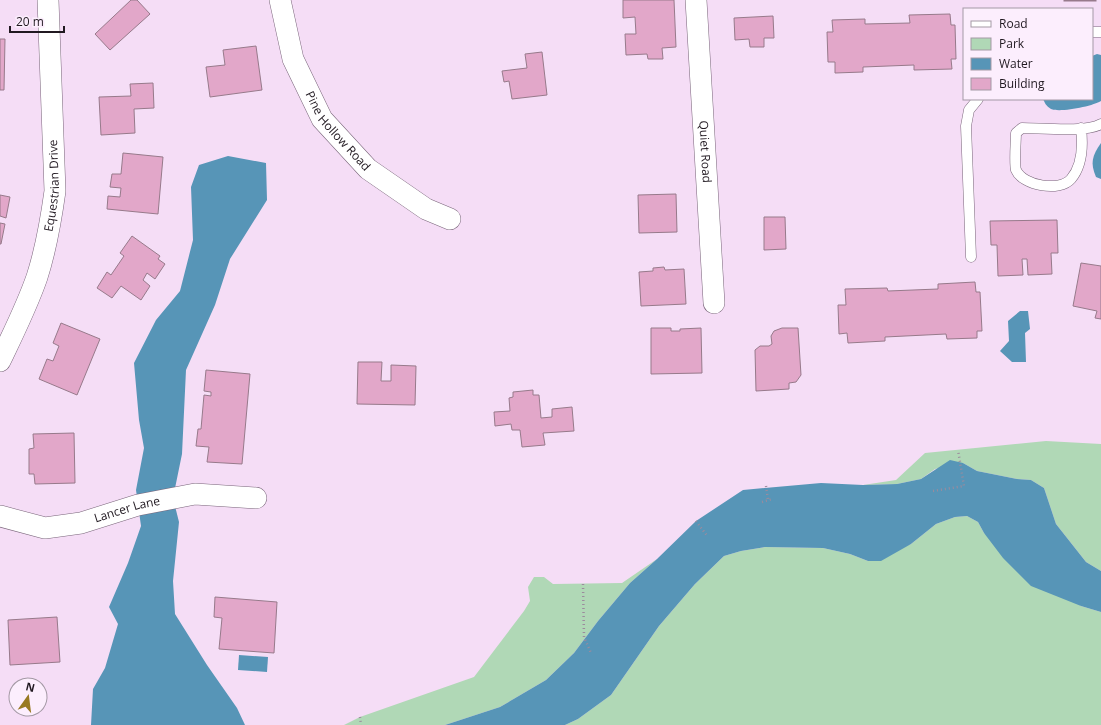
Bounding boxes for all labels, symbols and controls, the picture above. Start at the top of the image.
scale bar [10,8,64,34]
legend [963,8,1093,100]
text: 20 m [16,13,44,30]
text: Road [999,15,1028,32]
text: Park [999,35,1025,52]
text: Water [999,55,1033,72]
text: Building [999,75,1045,92]
street label: Pine Hollow Road [302,88,375,174]
street label: Quiet Road [695,120,716,183]
street label: Equestrian Drive [40,139,63,233]
street label: Lancer Lane [92,492,162,526]
north arrow [8,677,48,717]
text: N [24,678,37,695]

